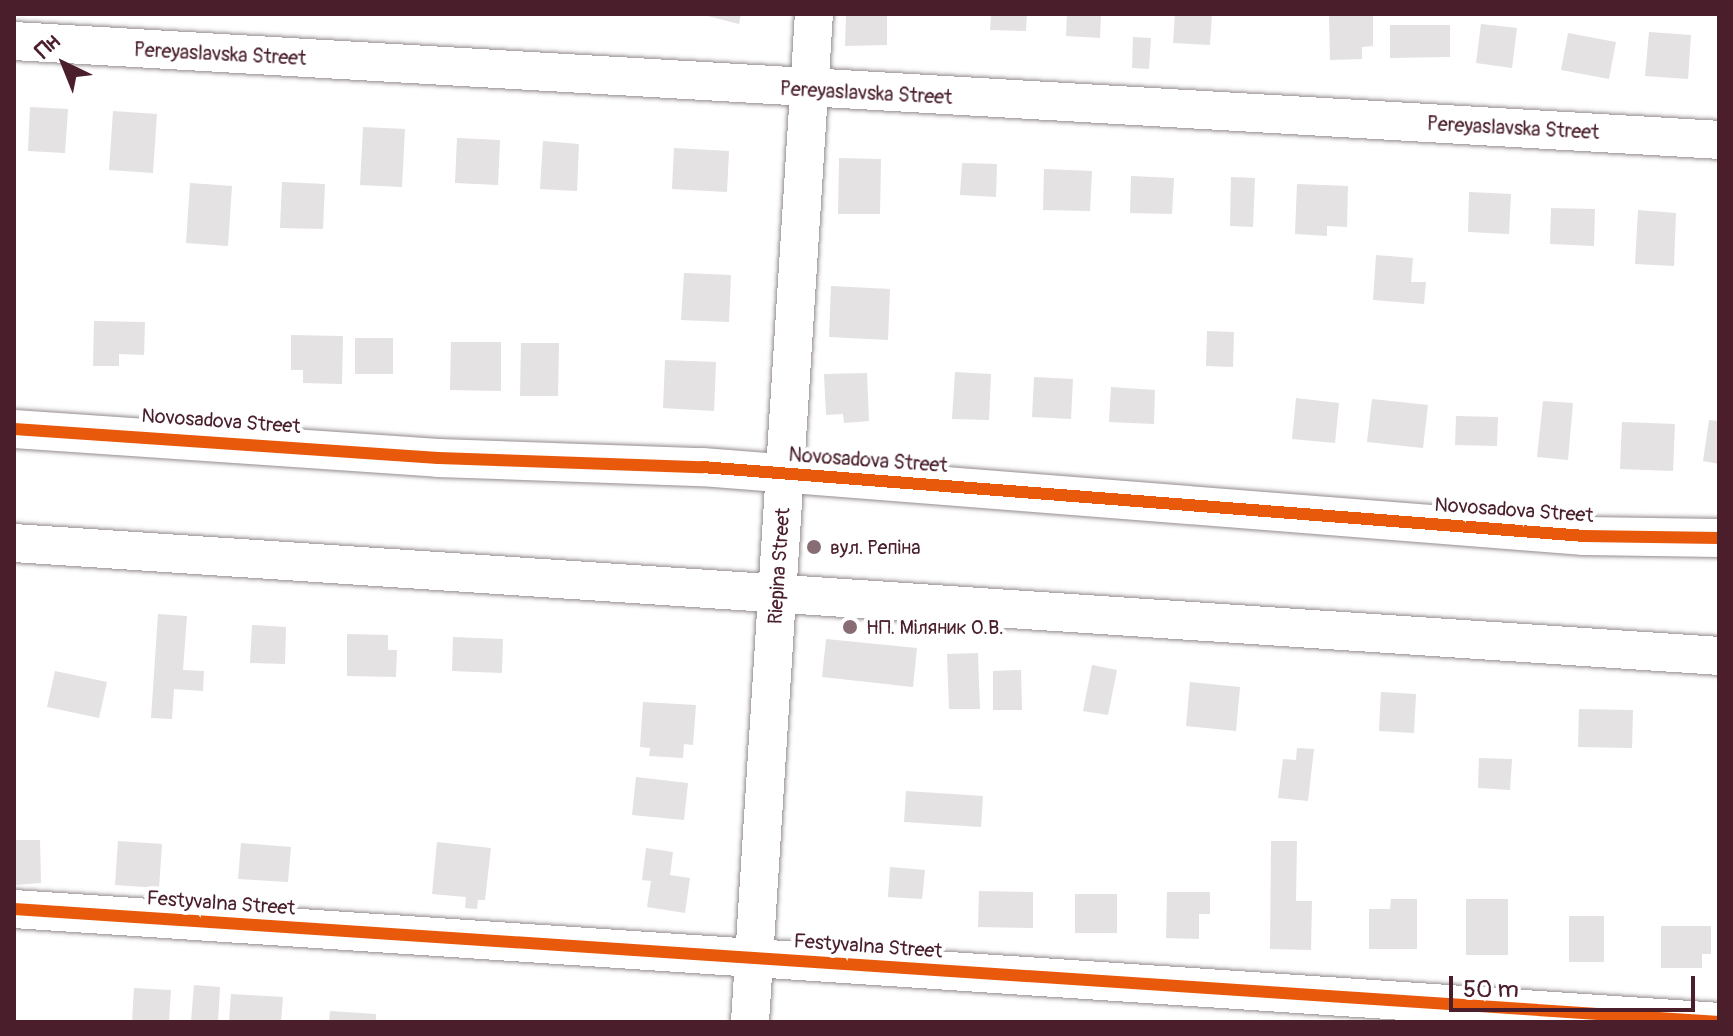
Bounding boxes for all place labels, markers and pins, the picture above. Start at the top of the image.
place label: вул. Репіна [830,535,920,559]
marker: вул. Репіна [805,538,823,556]
place label: НП. Міляник О.В. [866,615,1004,639]
marker: НП. Міляник О.В. [841,618,859,636]

